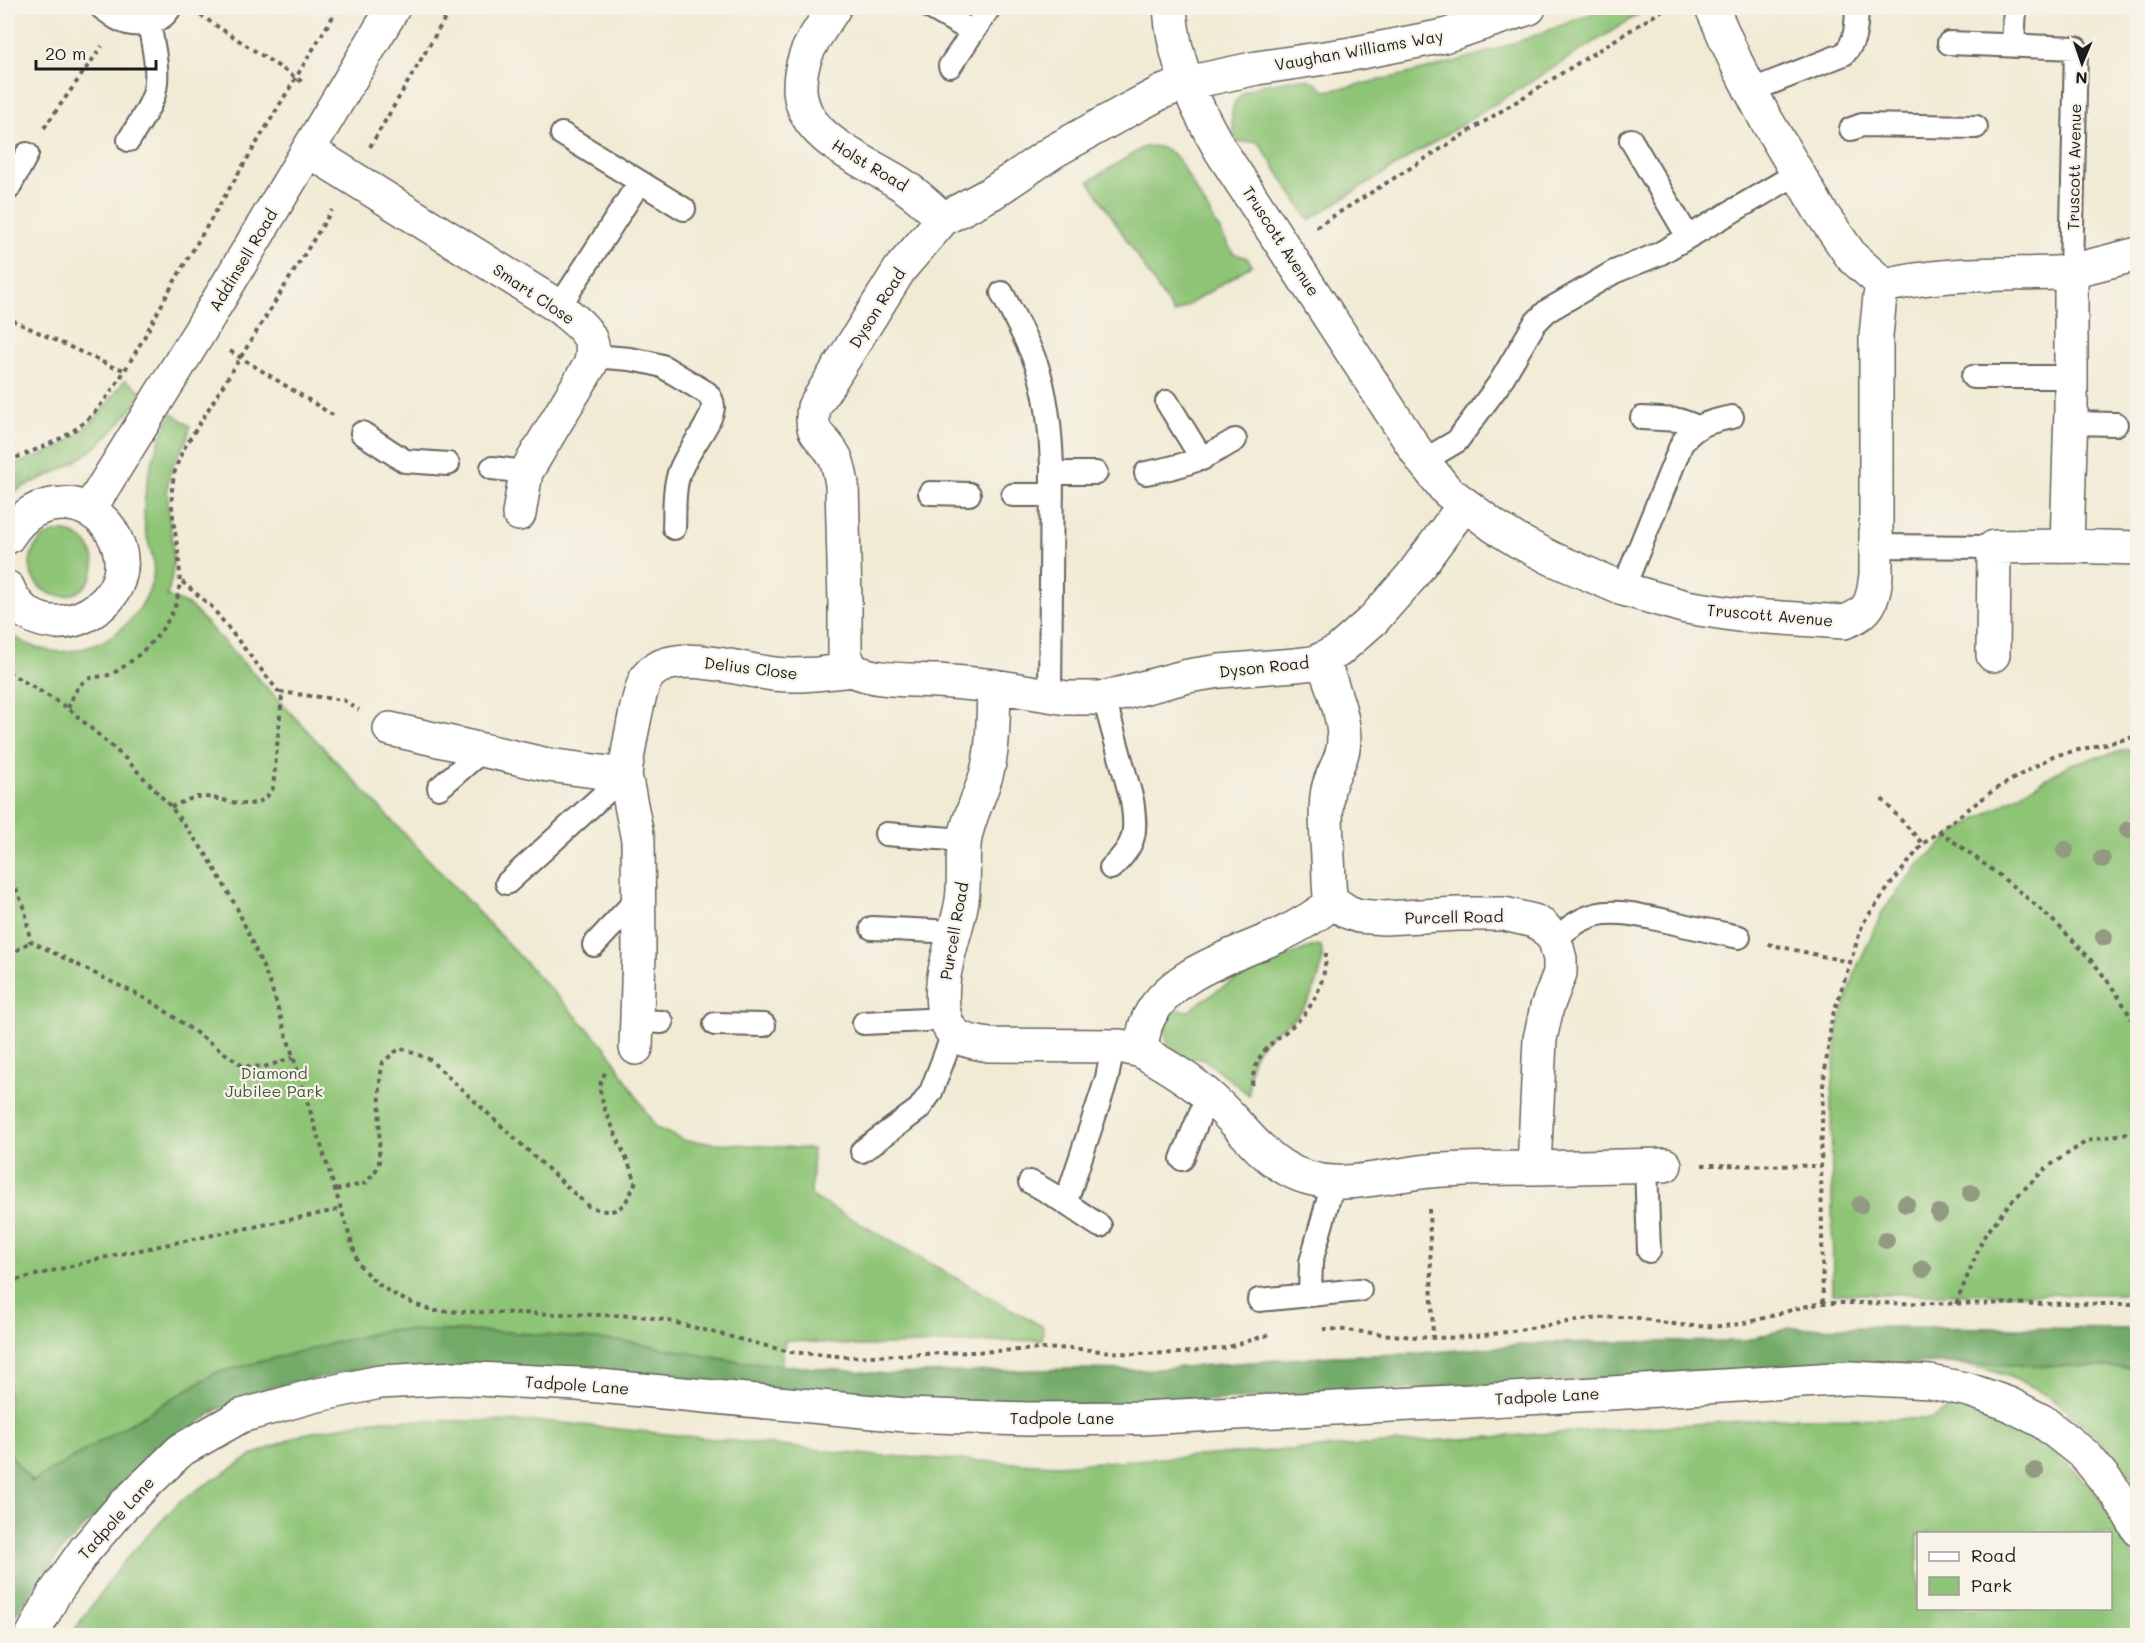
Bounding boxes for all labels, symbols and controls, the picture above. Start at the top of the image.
street label: Vaughan Williams Way [1273,24,1445,75]
scale bar [36,33,156,71]
north arrow [2052,33,2112,93]
text: 20 m [45,41,86,65]
text: N [2075,68,2088,89]
street label: Truscott Avenue [2062,103,2085,231]
street label: Holst Road [829,134,912,195]
street label: Truscott Avenue [1238,182,1325,300]
street label: Addinsell Road [204,205,281,315]
street label: Smart Close [489,258,579,329]
street label: Dyson Road [844,264,909,352]
street label: Truscott Avenue [1706,599,1834,630]
street label: Delius Close [703,651,799,684]
street label: Dyson Road [1218,651,1310,682]
street label: Purcell Road [935,880,972,981]
street label: Purcell Road [1404,905,1504,928]
park label: Diamond Jubilee Park [225,1062,323,1101]
street label: Tadpole Lane [524,1370,630,1399]
street label: Tadpole Lane [1494,1382,1600,1409]
street label: Tadpole Lane [1010,1407,1114,1428]
street label: Tadpole Lane [73,1472,158,1564]
legend [1917,1532,2112,1610]
text: Road [1971,1543,2016,1567]
text: Park [1971,1573,2012,1597]

